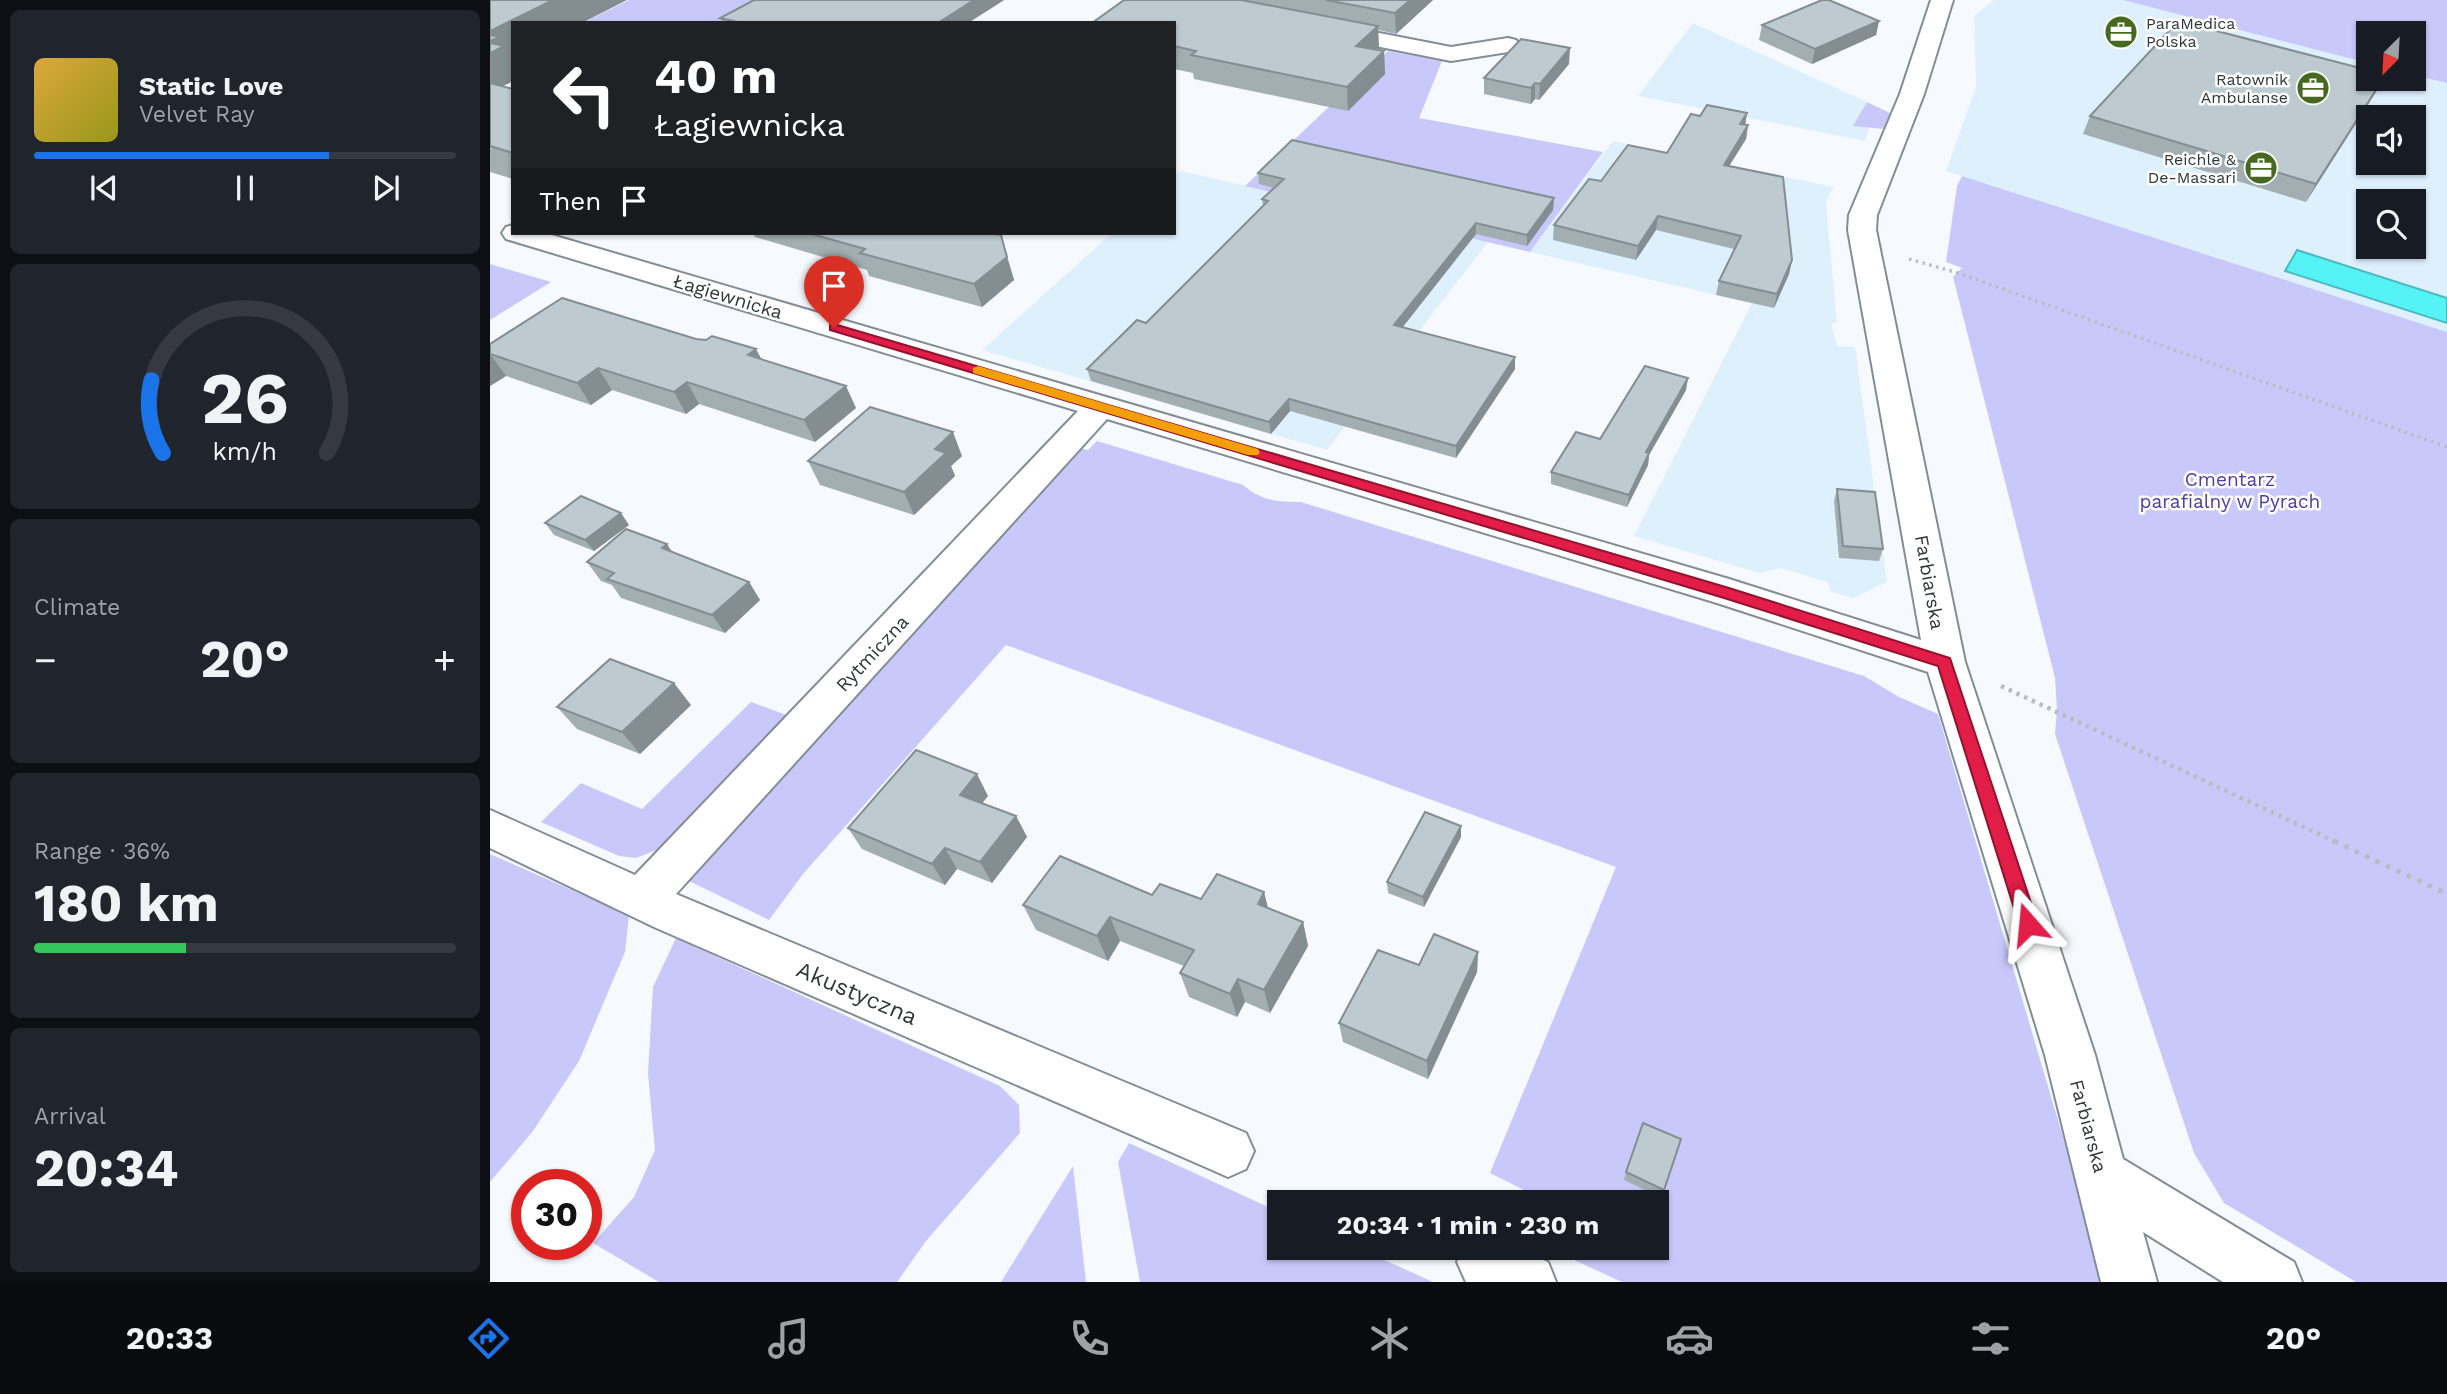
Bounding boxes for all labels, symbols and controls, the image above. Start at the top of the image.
office icon: ParaMedica Polska [2102,13,2140,51]
place label: ParaMedica Polska [2146,14,2235,51]
north arrow [2356,21,2426,91]
map controls [2356,21,2426,259]
text: 40 m [654,47,777,105]
icon: left [539,49,630,140]
office icon: Ratownik Ambulanse [2294,69,2332,107]
place label: Ratownik Ambulanse [2201,70,2288,107]
text: Static Love [139,71,283,101]
text: Velvet Ray [139,101,255,128]
button: sound [2356,105,2426,175]
text: Łagiewnicka [654,106,845,144]
office icon: Reichle & De-Massari [2242,149,2280,187]
place label: Reichle & De-Massari [2148,150,2237,187]
icon: previous [85,169,123,207]
icon: pause [226,169,264,207]
icon: next [367,169,405,207]
icon: arrive [615,182,653,220]
text: Then [539,186,601,216]
button: search [2356,189,2426,259]
pin [804,256,864,328]
icon: arrive [815,267,853,305]
street label: Łagiewnicka [670,269,786,324]
text: 26 [201,355,289,441]
text: km/h [213,436,277,465]
park label: Cmentarz parafialny w Pyrach [2140,468,2320,513]
street label: Farbiarska [1910,533,1949,631]
text: Climate [34,594,120,621]
street label: Rytmiczna [831,610,914,696]
text: 20° [200,629,290,690]
text: − [34,638,57,682]
text: + [433,638,456,682]
text: Range · 36% [34,838,170,865]
text: 180 km [34,873,219,934]
position arrow [1991,887,2065,961]
street label: Akustyczna [792,956,921,1031]
street label: Farbiarska [2065,1077,2112,1175]
text: Arrival [34,1103,106,1130]
text: 20:34 [34,1138,179,1199]
speed limit sign: 30 [511,1169,602,1260]
text: 20:34 · 1 min · 230 m [1337,1210,1599,1240]
icon: directions [464,1314,513,1363]
icon: music [764,1314,813,1363]
icon: phone [1065,1314,1114,1363]
icon: climate [1365,1314,1414,1363]
icon: car [1665,1314,1714,1363]
icon: filters [1966,1314,2015,1363]
text: 20:33 [126,1319,213,1357]
text: 20° [2266,1319,2321,1357]

